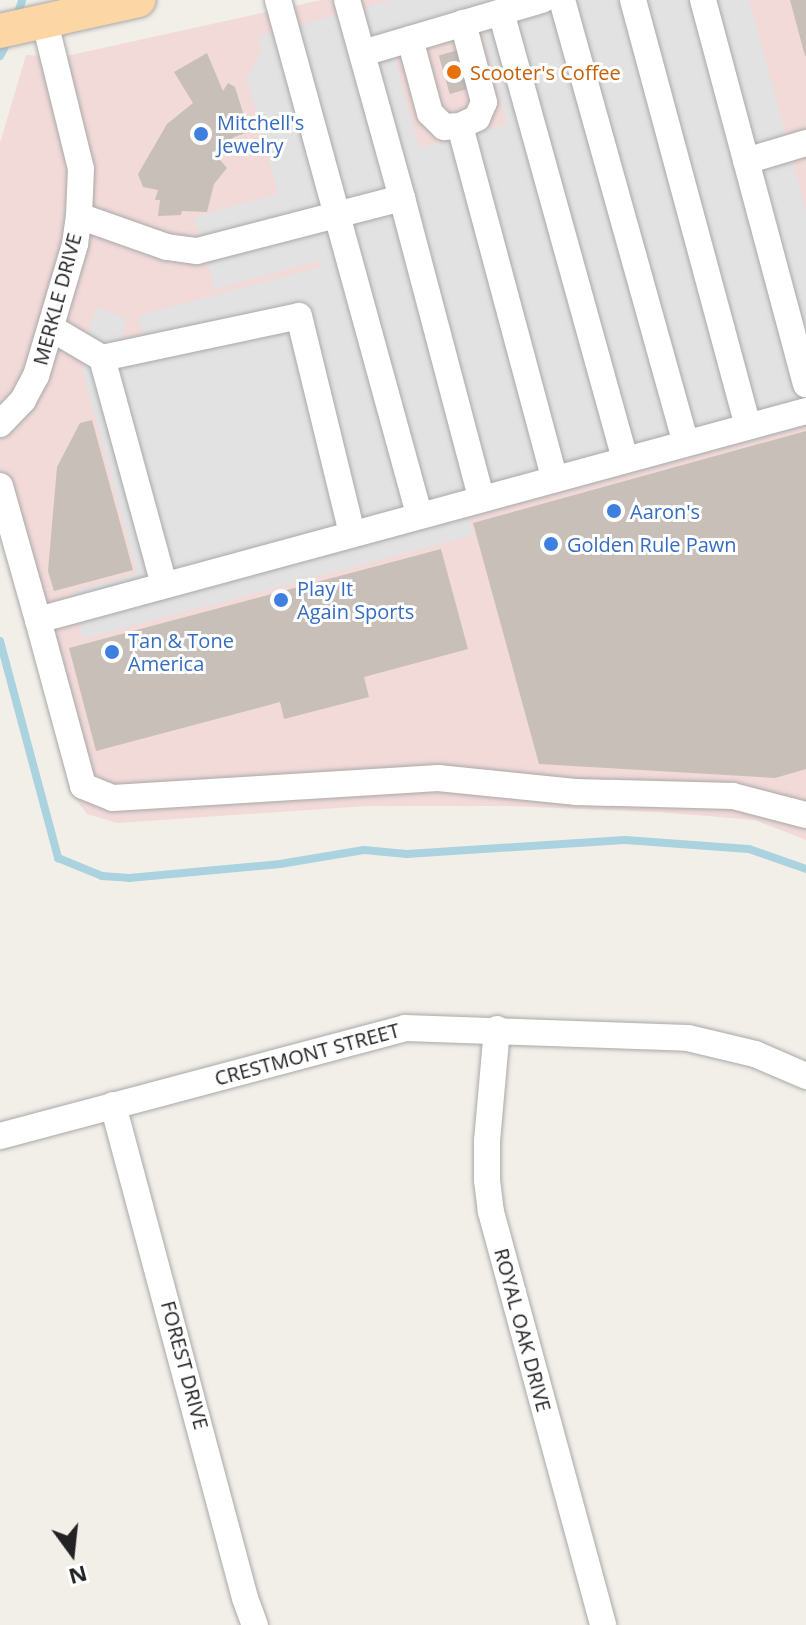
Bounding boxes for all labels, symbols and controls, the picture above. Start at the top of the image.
place label: Scooter's Coffee [470,60,621,84]
marker: Scooter's Coffee [445,63,463,81]
place label: Mitchell's Jewelry [217,110,304,157]
marker: Mitchell's Jewelry [192,125,210,143]
street label: MERKLE DRIVE [28,230,86,368]
place label: Aaron's [630,499,700,523]
marker: Aaron's [605,502,623,520]
place label: Golden Rule Pawn [567,532,737,556]
marker: Golden Rule Pawn [542,535,560,553]
place label: Play It Again Sports [297,576,414,623]
marker: Play It Again Sports [272,591,290,609]
place label: Tan & Tone America [128,628,234,675]
marker: Tan & Tone America [103,643,121,661]
street label: CRESTMONT STREET [212,1018,402,1090]
street label: ROYAL OAK DRIVE [490,1246,556,1414]
street label: FOREST DRIVE [156,1298,214,1432]
north arrow [32,1513,112,1593]
text: N [66,1559,91,1593]

